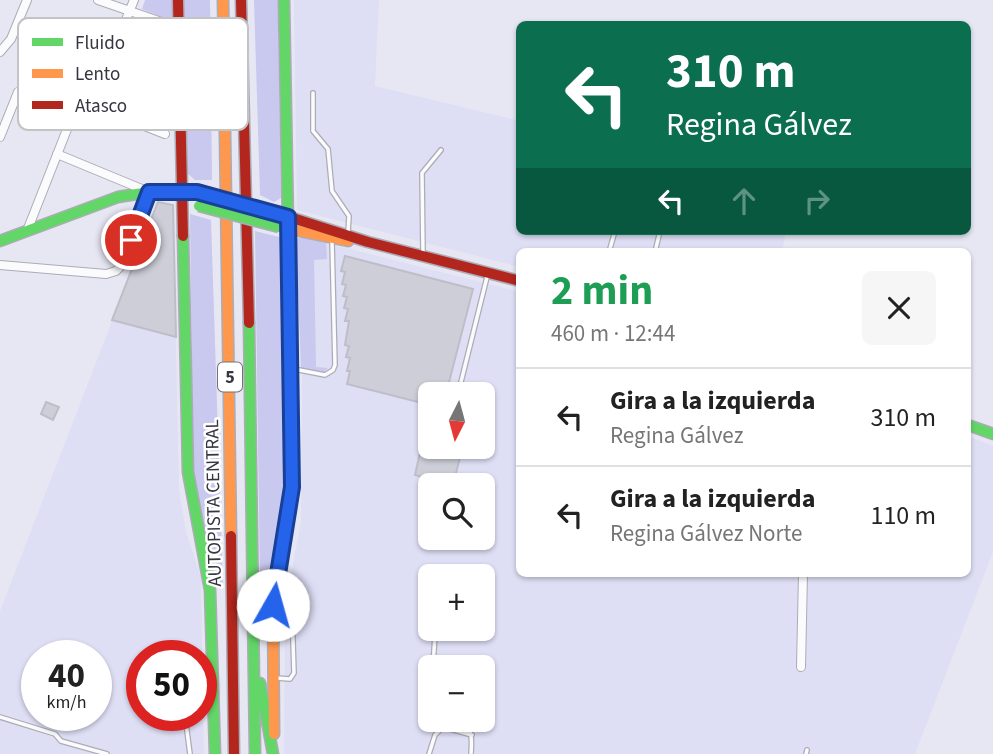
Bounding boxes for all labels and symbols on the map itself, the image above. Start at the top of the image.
legend [18,18,248,130]
text: Fluido [75,30,125,57]
text: Lento [75,61,120,88]
text: Atasco [75,93,127,120]
pin [101,210,161,270]
road number: 5 [218,362,242,391]
north arrow [418,382,495,458]
street label: AUTOPISTA CENTRAL [199,419,229,587]
position arrow [236,568,310,642]
speed limit sign: 50 [126,640,217,731]

